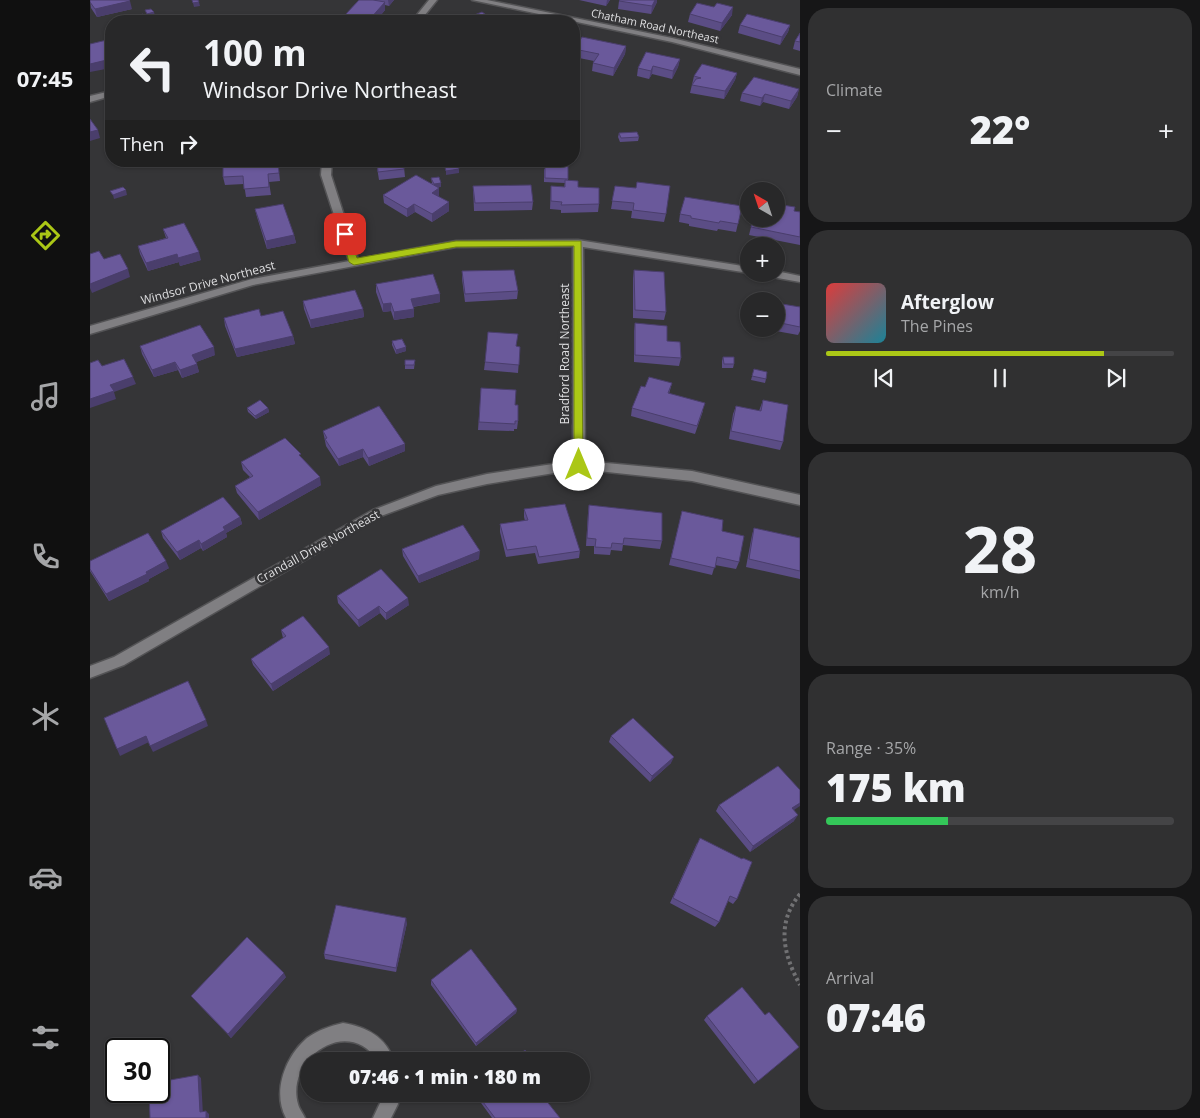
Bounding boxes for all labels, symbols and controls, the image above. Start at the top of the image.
street label: Chatham Road Northeast [590,5,720,46]
text: 100 m [203,29,307,76]
icon: left [120,35,185,100]
text: 07:45 [17,63,73,93]
text: Windsor Drive Northeast [203,74,457,104]
text: Climate [826,79,883,101]
text: 22° [970,103,1030,155]
text: − [826,111,842,149]
text: + [1158,111,1174,149]
icon: right [174,130,202,158]
text: Then [120,131,164,157]
north arrow [740,182,785,228]
map controls [740,182,785,337]
pin [324,213,366,255]
icon: directions [28,218,63,253]
icon: arrive [331,220,359,248]
button: + [740,237,785,282]
street label: Windsor Drive Northeast [139,256,277,309]
street label: Bradford Road Northeast [556,283,573,425]
text: Afterglow [901,289,994,315]
button: − [740,292,785,337]
text: The Pines [901,315,973,337]
icon: previous [870,364,898,392]
icon: pause [986,364,1014,392]
icon: next [1102,364,1130,392]
icon: music [28,379,63,414]
position arrow [552,438,604,490]
text: 28 [963,504,1037,592]
street label: Crandall Drive Northeast [253,506,382,588]
icon: phone [28,539,63,574]
text: km/h [981,581,1019,603]
icon: climate [28,699,63,734]
text: Range · 35% [826,737,916,759]
text: 175 km [826,761,966,813]
icon: car [28,860,63,895]
text: Arrival [826,967,874,989]
text: 07:46 [826,991,926,1043]
icon: filters [28,1020,63,1055]
speed limit sign: 30 [105,1038,170,1103]
text: 07:46 · 1 min · 180 m [349,1064,541,1090]

